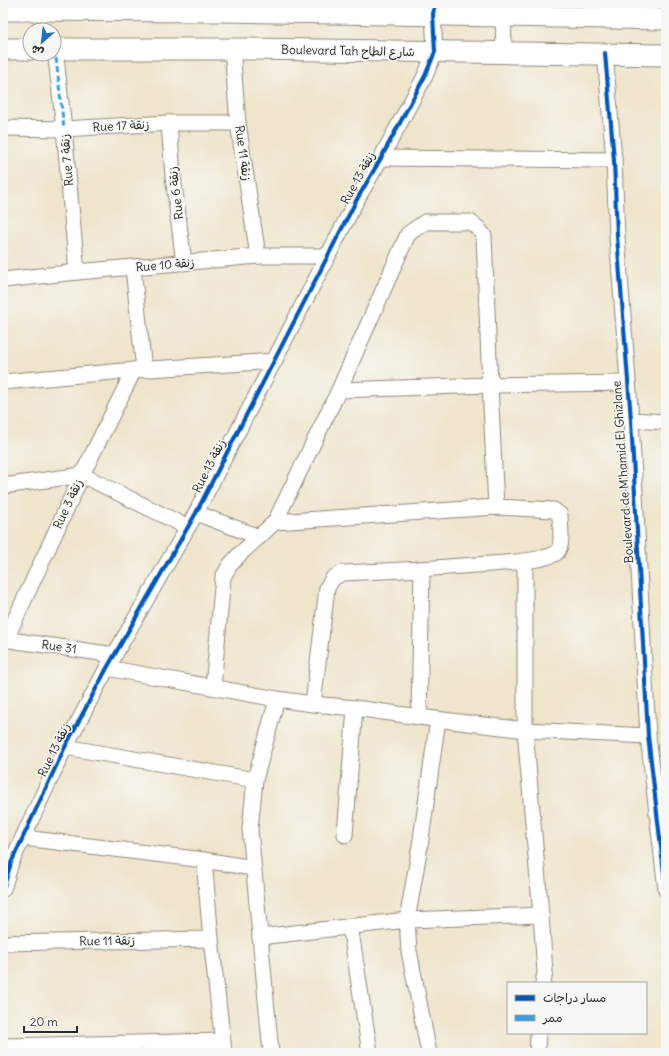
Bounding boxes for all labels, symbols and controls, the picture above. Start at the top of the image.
north arrow [22,22,62,62]
text: ش [29,42,46,60]
street label: Boulevard Tah شارع الطاح [281,42,415,61]
street label: Rue 17 زنقة [92,117,150,134]
street label: Rue 11 زنقة [232,124,255,182]
street label: Rue 7 زنقة [57,133,76,187]
street label: Rue 13 زنقة [337,149,378,207]
street label: Rue 6 زنقة [165,166,186,220]
street label: Rue 10 زنقة [135,254,195,275]
street label: Boulevard de M'hamid El Ghizlane [609,380,636,564]
street label: Rue 13 زنقة [189,437,228,495]
street label: Rue 3 زنقة [50,477,86,531]
street label: Rue 31 [41,637,78,656]
street label: Rue 13 زنقة [34,720,73,779]
street label: Rue 11 زنقة [79,933,135,948]
legend [507,982,647,1034]
text: مسار دراجات [543,990,606,1006]
scale bar [24,1008,77,1034]
text: ممر [542,1010,562,1025]
text: 20 m [30,1014,58,1029]

